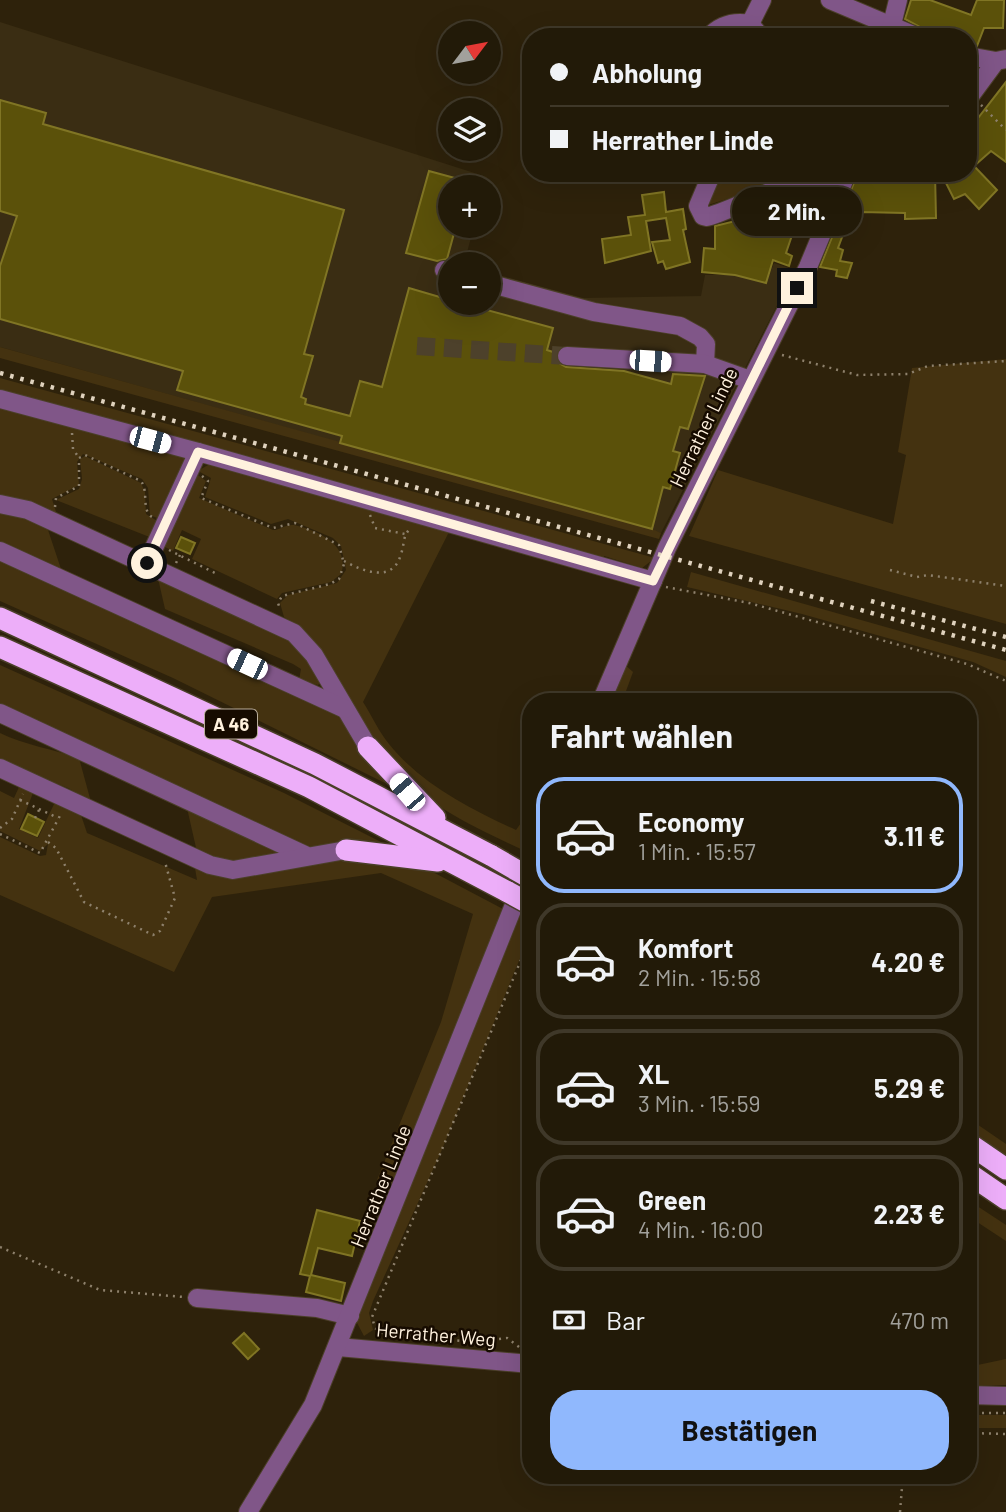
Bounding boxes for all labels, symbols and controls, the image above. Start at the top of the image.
north arrow [438,21,500,84]
map controls [438,21,501,315]
text: Abholung [592,57,702,88]
button: layers [438,98,501,161]
text: Herrather Linde [592,124,774,155]
button: + [438,175,501,238]
callout: 2 Min. [732,187,862,236]
text: 2 Min. [768,197,826,225]
button: − [438,252,501,315]
route end [781,272,813,304]
car [629,349,672,373]
street label: Herrather Linde [664,363,742,491]
car [127,424,174,456]
route start [131,547,163,579]
car [224,646,271,682]
road number: A 46 [205,710,257,738]
text: Fahrt wählen [550,716,733,754]
car [386,769,429,815]
icon: car [554,804,617,867]
text: Economy [638,806,744,837]
text: 3.11 € [884,820,945,851]
text: 1 Min. · 15:57 [638,837,756,865]
icon: car [554,930,617,993]
text: Komfort [638,932,733,963]
text: 4.20 € [871,946,945,977]
text: 2 Min. · 15:58 [638,963,761,991]
icon: car [554,1056,617,1119]
text: XL [638,1058,669,1089]
text: 5.29 € [874,1072,945,1103]
text: 3 Min. · 15:59 [638,1089,761,1117]
street label: Herrather Linde [345,1121,415,1251]
icon: car [554,1182,617,1245]
text: Green [638,1184,706,1215]
text: 2.23 € [873,1198,945,1229]
text: 4 Min. · 16:00 [638,1215,764,1243]
icon: cash [550,1301,588,1339]
text: Bar [606,1304,645,1335]
text: 470 m [890,1306,949,1334]
street label: Herrather Weg [375,1317,497,1351]
button: Bestätigen [550,1390,949,1470]

